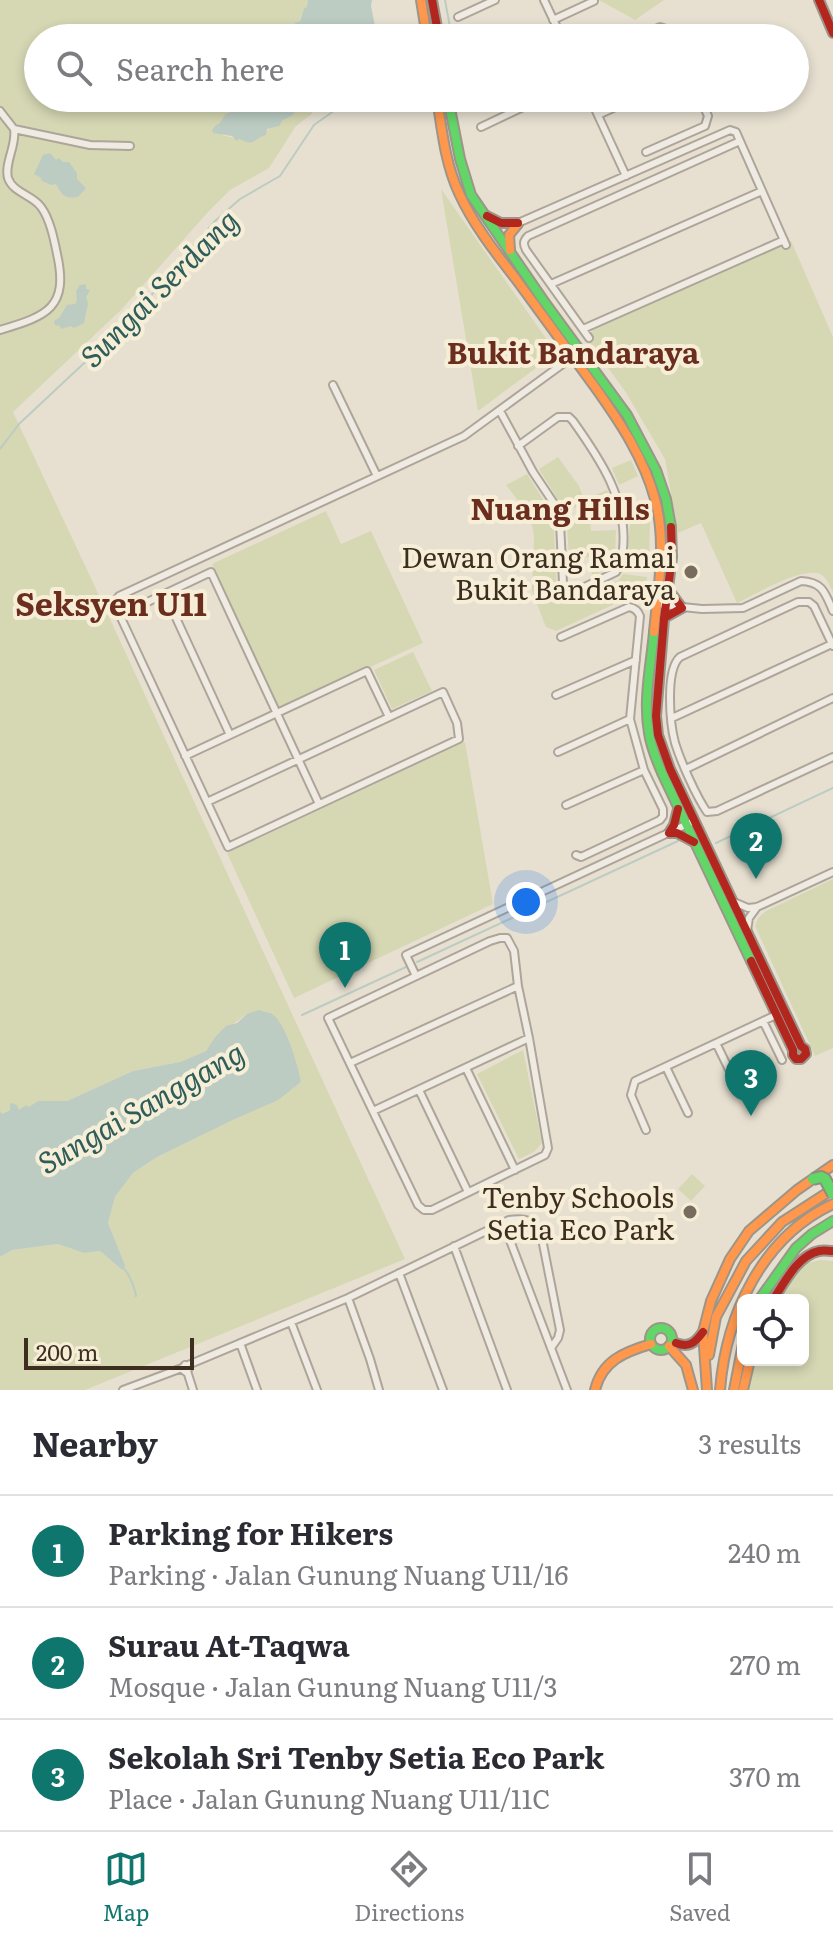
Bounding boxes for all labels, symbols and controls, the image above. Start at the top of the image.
search box [24,24,809,112]
icon: search [52,46,96,90]
text: Search here [116,46,284,90]
water label: Sungai Serdang [69,198,247,376]
district label: Bukit Bandaraya [447,329,700,373]
district label: Nuang Hills [470,485,650,529]
place label: Dewan Orang Ramai Bukit Bandaraya [401,535,675,609]
marker: Dewan Orang Ramai Bukit Bandaraya [682,563,700,581]
district label: Seksyen U11 [15,578,207,626]
pin: 2 [730,813,782,879]
your location [506,882,546,922]
pin: 1 [319,922,371,988]
water label: Sungai Sanggang [28,1029,252,1183]
pin: 3 [725,1050,777,1116]
place label: Tenby Schools Setia Eco Park [482,1175,675,1249]
marker: Tenby Schools Setia Eco Park [681,1203,699,1221]
map controls [737,1294,809,1366]
button: locate [737,1294,809,1366]
scale bar [24,1334,194,1370]
text: 200 m [36,1335,98,1368]
text: Nearby [32,1417,158,1467]
text: 3 results [698,1423,801,1462]
text: Parking for Hikers [108,1510,393,1554]
text: 1 [53,1532,63,1571]
text: 240 m [728,1532,801,1571]
text: Parking · Jalan Gunung Nuang U11/16 [108,1554,569,1593]
text: Surau At-Taqwa [108,1622,350,1666]
text: 2 [51,1644,65,1683]
text: 270 m [729,1644,801,1683]
text: Mosque · Jalan Gunung Nuang U11/3 [108,1666,558,1705]
text: Sekolah Sri Tenby Setia Eco Park [108,1734,604,1778]
text: 3 [51,1756,65,1795]
text: 370 m [729,1756,801,1795]
text: Place · Jalan Gunung Nuang U11/11C [108,1778,550,1817]
tab: Map [102,1847,149,1928]
tab: Directions [354,1847,464,1928]
tab: Saved [669,1847,731,1928]

